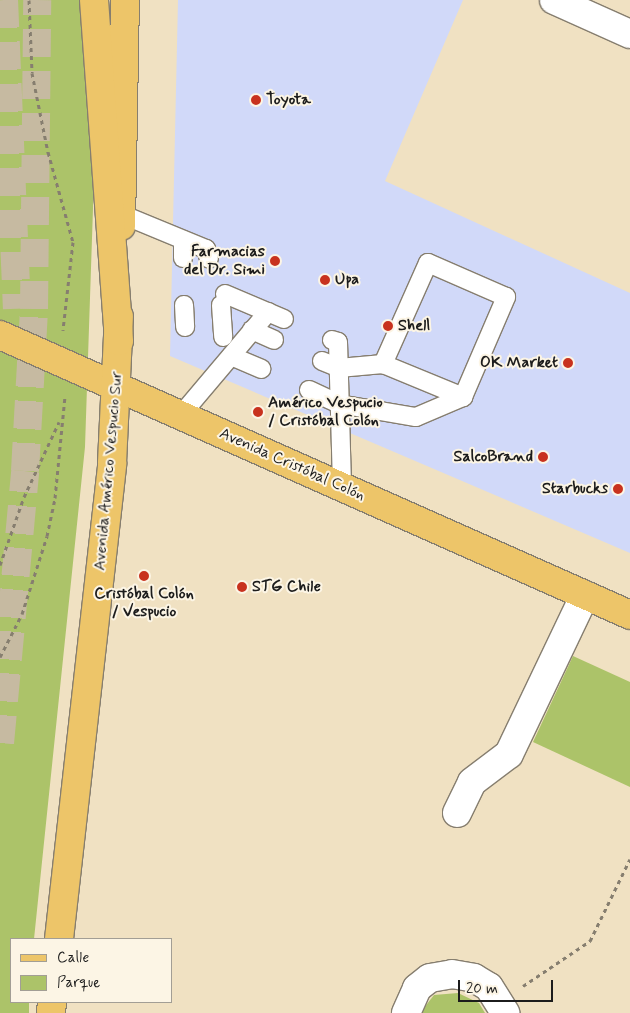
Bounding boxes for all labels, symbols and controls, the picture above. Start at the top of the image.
place label: Toyota [266,90,311,110]
marker: Toyota [250,94,262,106]
place label: Farmacias del Dr. Simi [185,242,265,280]
marker: Farmacias del Dr. Simi [269,255,281,267]
place label: Upa [335,270,359,290]
marker: Upa [319,274,331,286]
place label: Shell [398,316,430,336]
marker: Shell [382,320,394,332]
place label: OK Market [478,353,558,373]
marker: OK Market [562,357,574,369]
street label: Avenida Américo Vespucio Sur [91,372,127,570]
place label: Américo Vespucio / Cristóbal Colón [268,393,380,431]
marker: Américo Vespucio / Cristóbal Colón [252,406,264,418]
street label: Avenida Cristóbal Colón [216,424,368,506]
place label: SalcoBrand [454,447,533,467]
marker: SalcoBrand [537,451,549,463]
place label: Starbucks [542,479,608,499]
marker: Starbucks [612,483,624,495]
marker: Cristóbal Colón / Vespucio [138,570,150,582]
place label: STG Chile [252,577,321,597]
marker: STG Chile [236,581,248,593]
place label: Cristóbal Colón / Vespucio [94,584,194,622]
legend [10,938,172,1003]
text: Calle [57,948,89,968]
scale bar [460,970,555,1002]
text: Parque [57,973,100,993]
text: 20 m [466,979,498,999]

